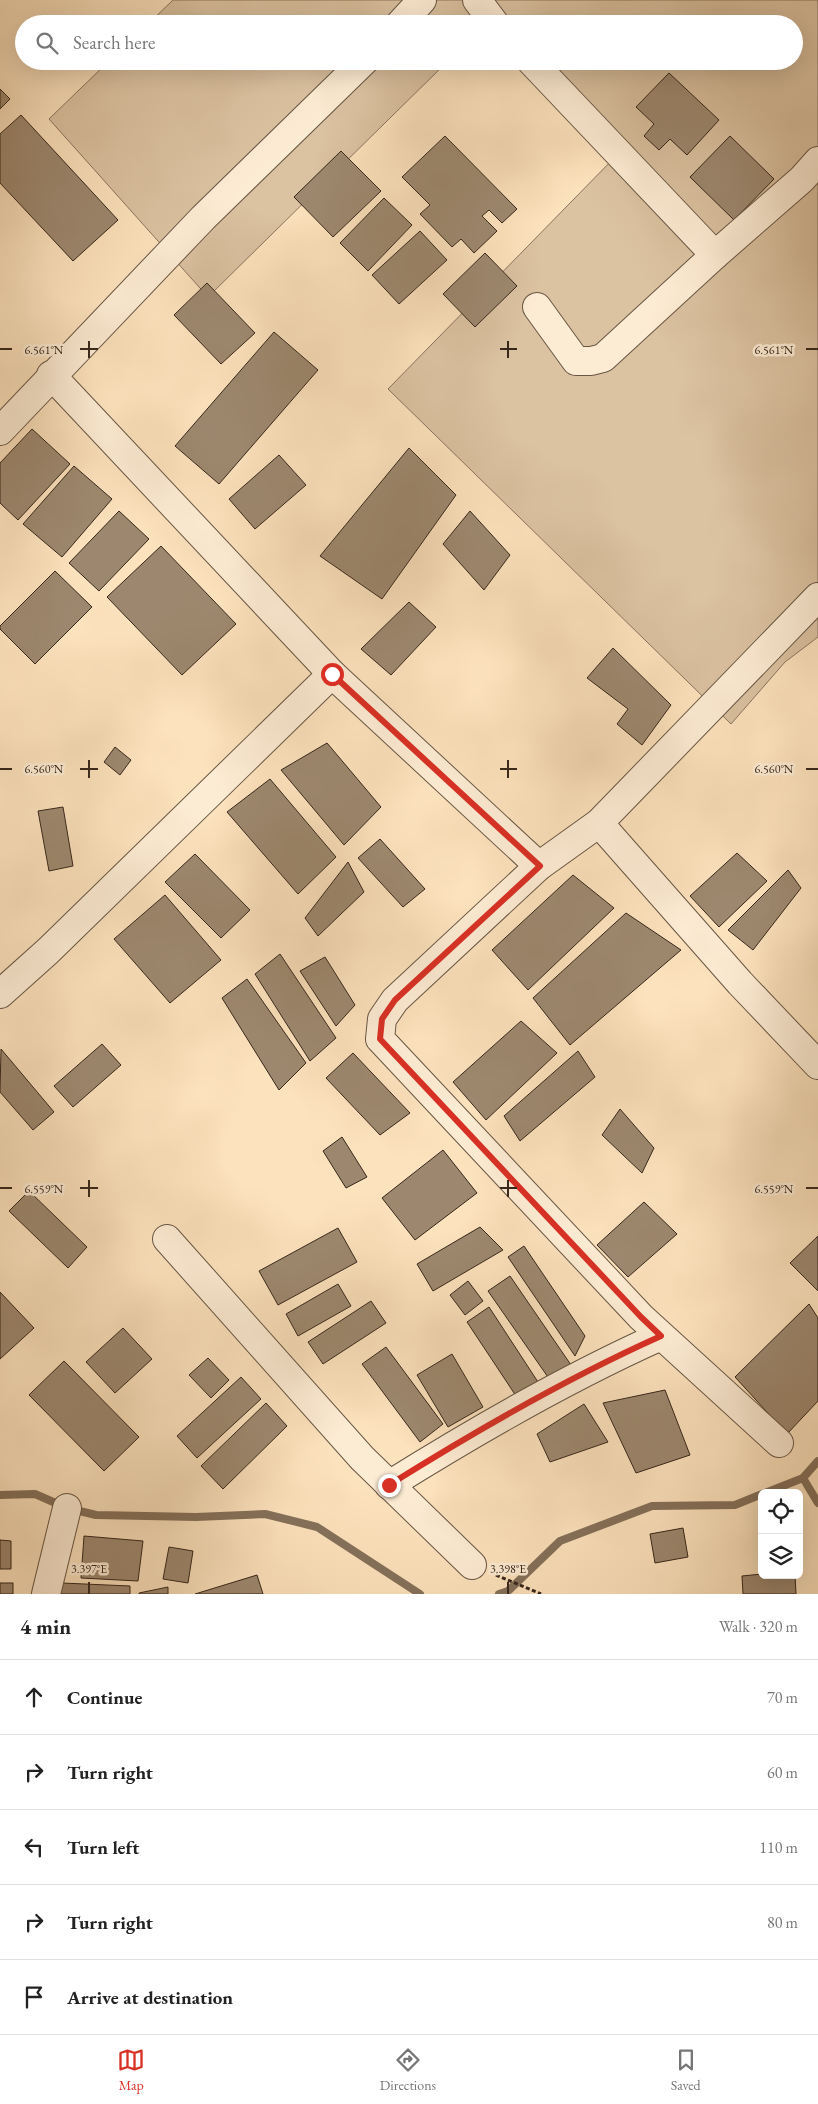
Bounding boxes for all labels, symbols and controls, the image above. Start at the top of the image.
search box [15,15,803,70]
icon: search [33,29,61,57]
text: Search here [73,30,155,55]
text: 6.561°N [25,342,64,358]
text: 6.561°N [755,342,794,358]
route start [321,663,344,686]
text: 6.560°N [25,761,64,777]
text: 6.560°N [755,761,794,777]
text: 6.559°N [25,1181,64,1197]
text: 6.559°N [755,1181,794,1197]
route end [378,1474,401,1497]
map controls [758,1489,803,1579]
button: locate [758,1489,803,1534]
button: layers [758,1534,803,1579]
text: 3.397°E [71,1561,107,1577]
text: 3.398°E [490,1561,526,1577]
text: 4 min [20,1613,71,1640]
text: Walk · 320 m [719,1616,798,1637]
icon: ahead [20,1683,48,1711]
text: Continue [67,1685,142,1710]
text: 70 m [767,1687,798,1708]
icon: right [20,1758,48,1786]
text: Turn right [67,1760,153,1785]
text: 60 m [767,1762,798,1783]
icon: left [20,1833,48,1861]
text: Turn left [67,1835,139,1860]
text: 110 m [759,1837,798,1858]
icon: right [20,1908,48,1936]
text: Turn right [67,1910,153,1935]
text: 80 m [767,1912,798,1933]
icon: arrive [20,1983,48,2011]
text: Arrive at destination [67,1985,233,2010]
tab: Map [117,2046,145,2094]
tab: Directions [380,2046,436,2094]
tab: Saved [671,2046,701,2094]

